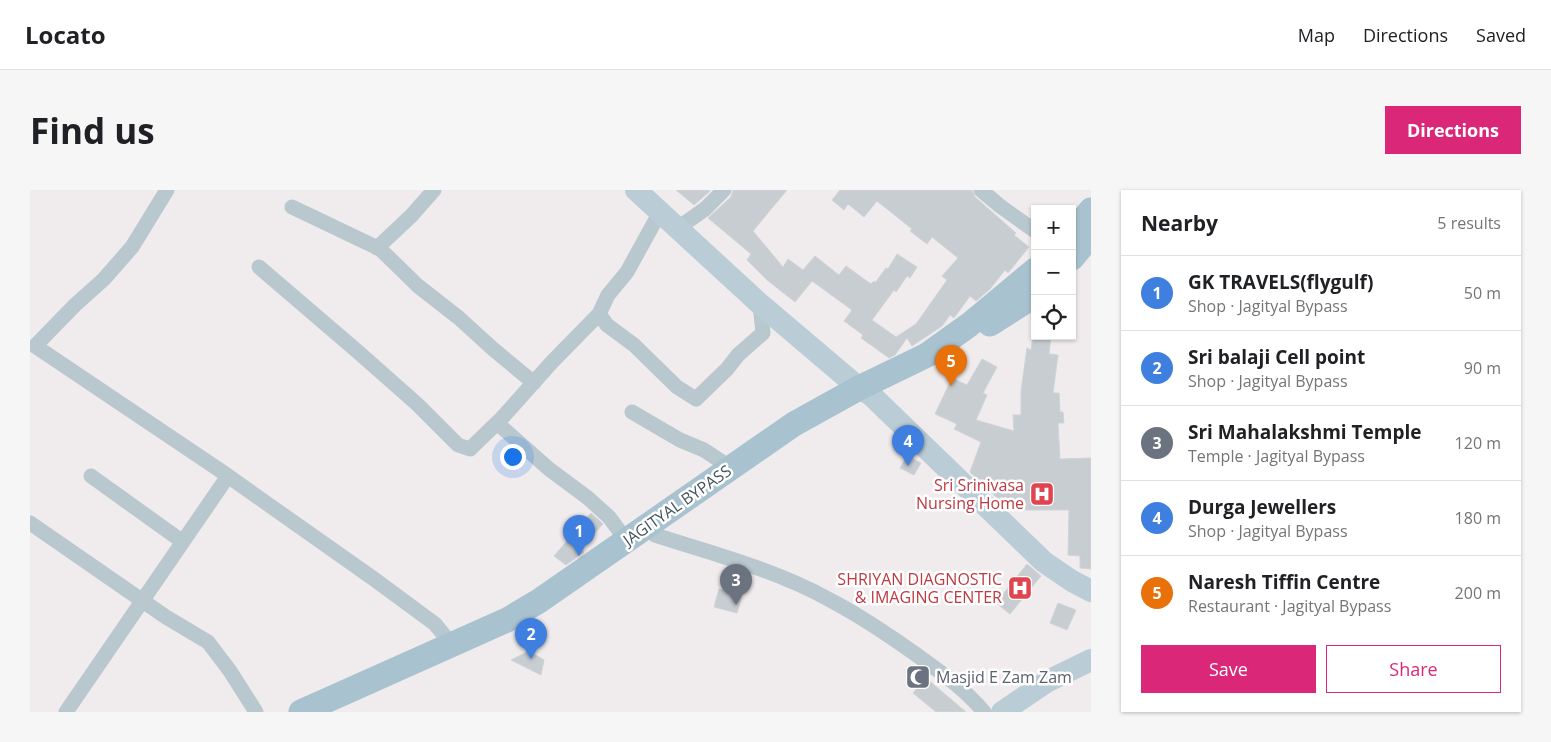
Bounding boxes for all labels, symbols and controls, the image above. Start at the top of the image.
text: Locato [25,18,106,51]
text: Map [1298,23,1335,47]
text: Directions [1363,23,1448,47]
text: Saved [1476,23,1526,47]
button: Directions [1385,106,1521,154]
text: Find us [30,107,155,154]
map controls [1031,205,1076,340]
button: + [1031,205,1076,250]
text: Nearby [1141,209,1218,237]
text: 5 results [1437,212,1501,234]
button: − [1031,250,1076,295]
text: GK TRAVELS(flygulf) [1188,269,1373,295]
text: 1 [1152,282,1162,304]
text: 50 m [1464,282,1501,304]
button: locate [1031,295,1076,340]
text: Shop · Jagityal Bypass [1188,295,1348,317]
text: Sri balaji Cell point [1188,344,1365,370]
pin: 5 [935,345,967,386]
text: 2 [1152,357,1162,379]
text: 90 m [1464,357,1501,379]
text: Shop · Jagityal Bypass [1188,370,1348,392]
text: Sri Mahalakshmi Temple [1188,419,1422,445]
pin: 4 [892,425,924,466]
text: 3 [1152,432,1162,454]
text: 120 m [1455,432,1501,454]
your location [500,444,526,470]
text: Temple · Jagityal Bypass [1188,445,1365,467]
street label: JAGITYAL BYPASS [617,459,736,552]
place label: Sri Srinivasa Nursing Home [916,474,1024,514]
hospital icon: Sri Srinivasa Nursing Home [1029,481,1055,507]
text: Durga Jewellers [1188,494,1336,520]
text: 4 [1152,507,1162,529]
text: 180 m [1455,507,1501,529]
pin: 1 [563,515,595,556]
text: Shop · Jagityal Bypass [1188,520,1348,542]
pin: 3 [720,564,752,605]
place label: SHRIYAN DIAGNOSTIC & IMAGING CENTER [837,568,1002,608]
text: Naresh Tiffin Centre [1188,569,1380,595]
hospital icon: SHRIYAN DIAGNOSTIC & IMAGING CENTER [1007,575,1033,601]
text: 5 [1152,582,1162,604]
text: 200 m [1455,582,1501,604]
text: Restaurant · Jagityal Bypass [1188,595,1391,617]
pin: 2 [515,618,547,659]
button: Save [1141,645,1316,693]
button: Share [1326,645,1501,693]
mosque icon: Masjid E Zam Zam [905,664,931,690]
place label: Masjid E Zam Zam [936,666,1072,688]

